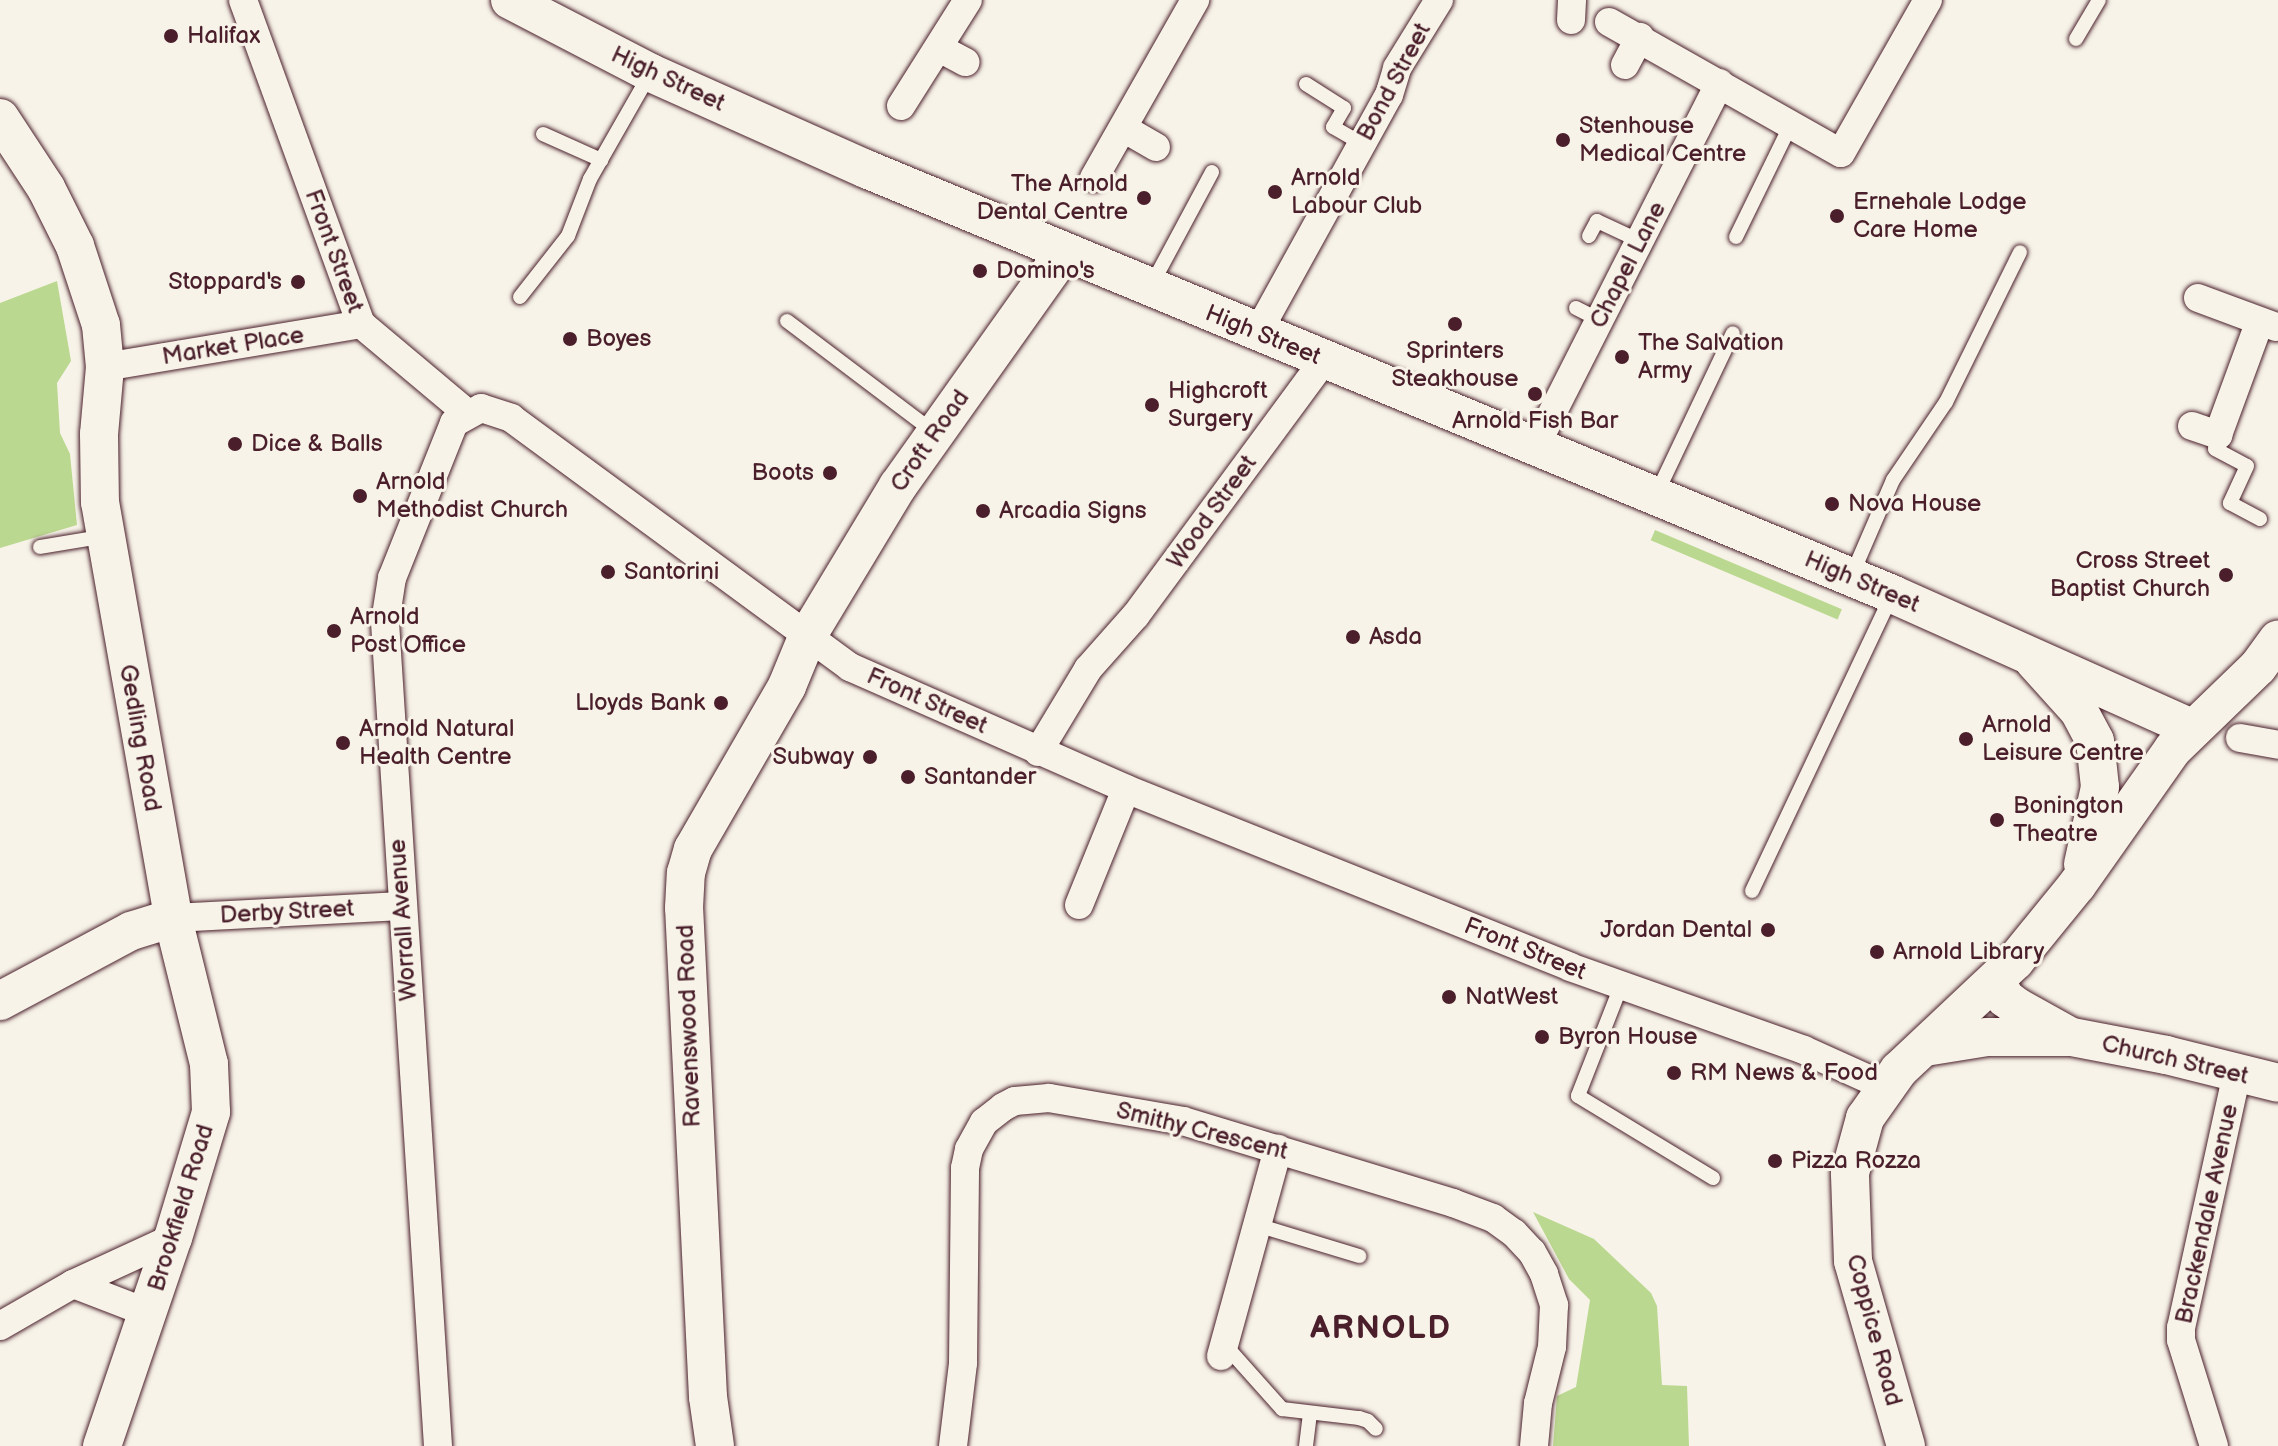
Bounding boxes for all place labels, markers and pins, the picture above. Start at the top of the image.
place label: Halifax [187,22,260,50]
marker: Halifax [162,27,180,45]
place label: Stenhouse Medical Centre [1579,112,1746,168]
marker: Stenhouse Medical Centre [1554,131,1572,149]
place label: Arnold Labour Club [1291,164,1422,220]
place label: The Arnold Dental Centre [976,170,1128,226]
marker: Arnold Labour Club [1266,183,1284,201]
place label: Ernehale Lodge Care Home [1853,188,2027,244]
marker: The Arnold Dental Centre [1135,189,1153,207]
marker: Ernehale Lodge Care Home [1828,207,1846,225]
place label: Domino's [996,257,1095,285]
marker: Domino's [971,262,989,280]
place label: Stoppard's [168,268,282,296]
marker: Stoppard's [289,273,307,291]
marker: Sprinters Steakhouse [1446,315,1464,333]
place label: Boyes [586,325,651,353]
place label: The Salvation Army [1638,329,1784,385]
marker: Boyes [561,330,579,348]
place label: Sprinters Steakhouse [1392,337,1518,393]
marker: The Salvation Army [1613,348,1631,366]
place label: Highcroft Surgery [1168,377,1268,433]
marker: Arnold Fish Bar [1526,385,1544,403]
marker: Highcroft Surgery [1143,396,1161,414]
place label: Arnold Fish Bar [1452,407,1618,435]
place label: Dice & Balls [251,430,383,458]
marker: Dice & Balls [226,435,244,453]
place label: Boots [752,459,814,487]
marker: Boots [821,464,839,482]
place label: Arnold Methodist Church [376,468,568,524]
marker: Arnold Methodist Church [351,487,369,505]
place label: Nova House [1848,490,1981,518]
marker: Nova House [1823,495,1841,513]
place label: Arcadia Signs [999,497,1147,525]
marker: Arcadia Signs [974,502,992,520]
place label: Cross Street Baptist Church [2050,547,2210,603]
place label: Santorini [624,558,719,586]
marker: Santorini [599,563,617,581]
marker: Cross Street Baptist Church [2217,566,2235,584]
place label: Arnold Post Office [350,603,466,659]
marker: Arnold Post Office [325,622,343,640]
place label: Asda [1369,623,1422,651]
marker: Asda [1344,628,1362,646]
place label: Lloyds Bank [575,689,705,717]
marker: Lloyds Bank [712,694,730,712]
place label: Arnold Leisure Centre [1982,711,2144,767]
place label: Arnold Natural Health Centre [359,715,514,771]
marker: Arnold Leisure Centre [1957,730,1975,748]
marker: Arnold Natural Health Centre [334,734,352,752]
place label: Subway [772,743,854,771]
marker: Subway [861,748,879,766]
place label: Santander [924,763,1036,791]
marker: Santander [899,768,917,786]
place label: Bonington Theatre [2013,792,2123,848]
marker: Bonington Theatre [1988,811,2006,829]
place label: Jordan Dental [1600,916,1752,944]
marker: Jordan Dental [1759,921,1777,939]
place label: Arnold Library [1893,938,2044,966]
marker: Arnold Library [1868,943,1886,961]
place label: NatWest [1465,983,1558,1011]
marker: NatWest [1440,988,1458,1006]
place label: Byron House [1558,1023,1698,1051]
marker: Byron House [1533,1028,1551,1046]
place label: RM News & Food [1690,1059,1878,1087]
marker: RM News & Food [1665,1064,1683,1082]
place label: Pizza Rozza [1791,1147,1921,1175]
marker: Pizza Rozza [1766,1152,1784,1170]

